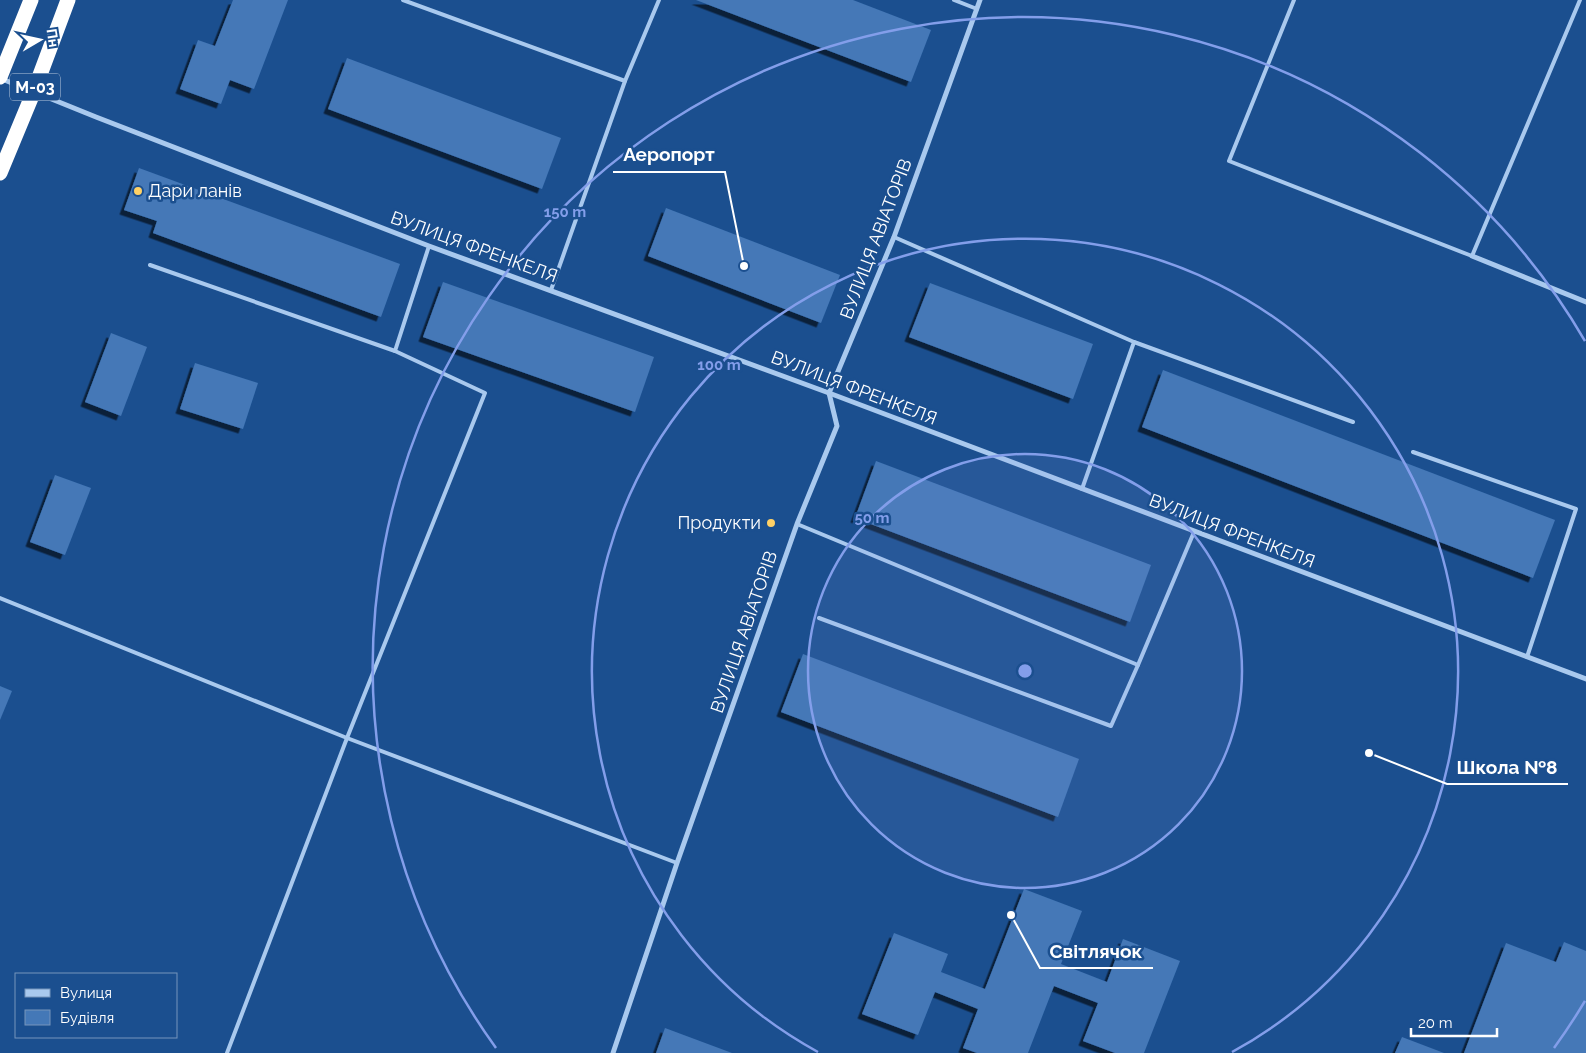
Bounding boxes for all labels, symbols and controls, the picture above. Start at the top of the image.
north arrow [15,15,65,65]
text: Пн [43,28,62,48]
road number: М-03 [10,74,60,100]
callout: Аеропорт [613,138,725,172]
text: Аеропорт [623,143,715,165]
street label: ВУЛИЦЯ АВІАТОРІВ [835,156,916,322]
place label: Дари ланів [148,180,242,201]
marker: Дари ланів [132,185,144,197]
text: 150 m [544,203,586,221]
street label: ВУЛИЦЯ ФРЕНКЕЛЯ [388,207,560,287]
street label: ВУЛИЦЯ ФРЕНКЕЛЯ [768,346,940,429]
text: 100 m [697,356,741,374]
street label: ВУЛИЦЯ ФРЕНКЕЛЯ [1146,489,1318,572]
text: 50 m [854,509,890,527]
place label: Продукти [677,512,761,533]
marker: Продукти [765,517,777,529]
street label: ВУЛИЦЯ АВІАТОРІВ [706,548,781,716]
centre of rings [1016,662,1034,680]
callout: Школа №8 [1447,750,1568,784]
text: Школа №8 [1457,756,1557,778]
callout: Світлячок [1040,934,1153,968]
text: Світлячок [1050,940,1143,962]
legend [15,973,178,1038]
text: Вулиця [60,984,112,1002]
scale bar [1411,1006,1497,1038]
text: Будівля [60,1009,114,1027]
text: 20 m [1418,1014,1453,1032]

